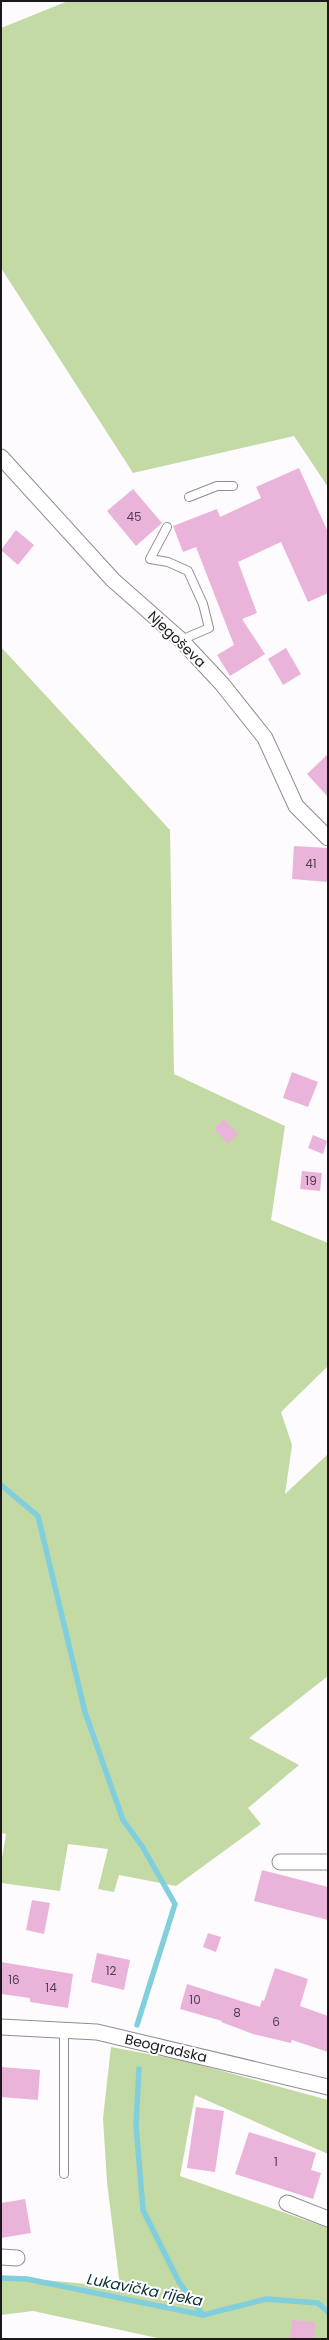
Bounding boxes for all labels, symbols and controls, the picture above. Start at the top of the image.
house number: 45 [126,508,142,525]
street label: Njegoševa [144,606,210,672]
house number: 41 [305,855,317,872]
house number: 19 [305,1172,317,1189]
house number: 12 [106,1962,116,1979]
house number: 16 [8,1971,20,1988]
house number: 14 [45,1979,57,1996]
house number: 10 [189,1991,201,2008]
house number: 8 [233,2004,241,2021]
house number: 6 [272,2013,280,2030]
street label: Beogradska [123,2029,209,2067]
house number: 1 [274,2153,278,2170]
water label: Lukavička rijeka [85,2268,205,2311]

